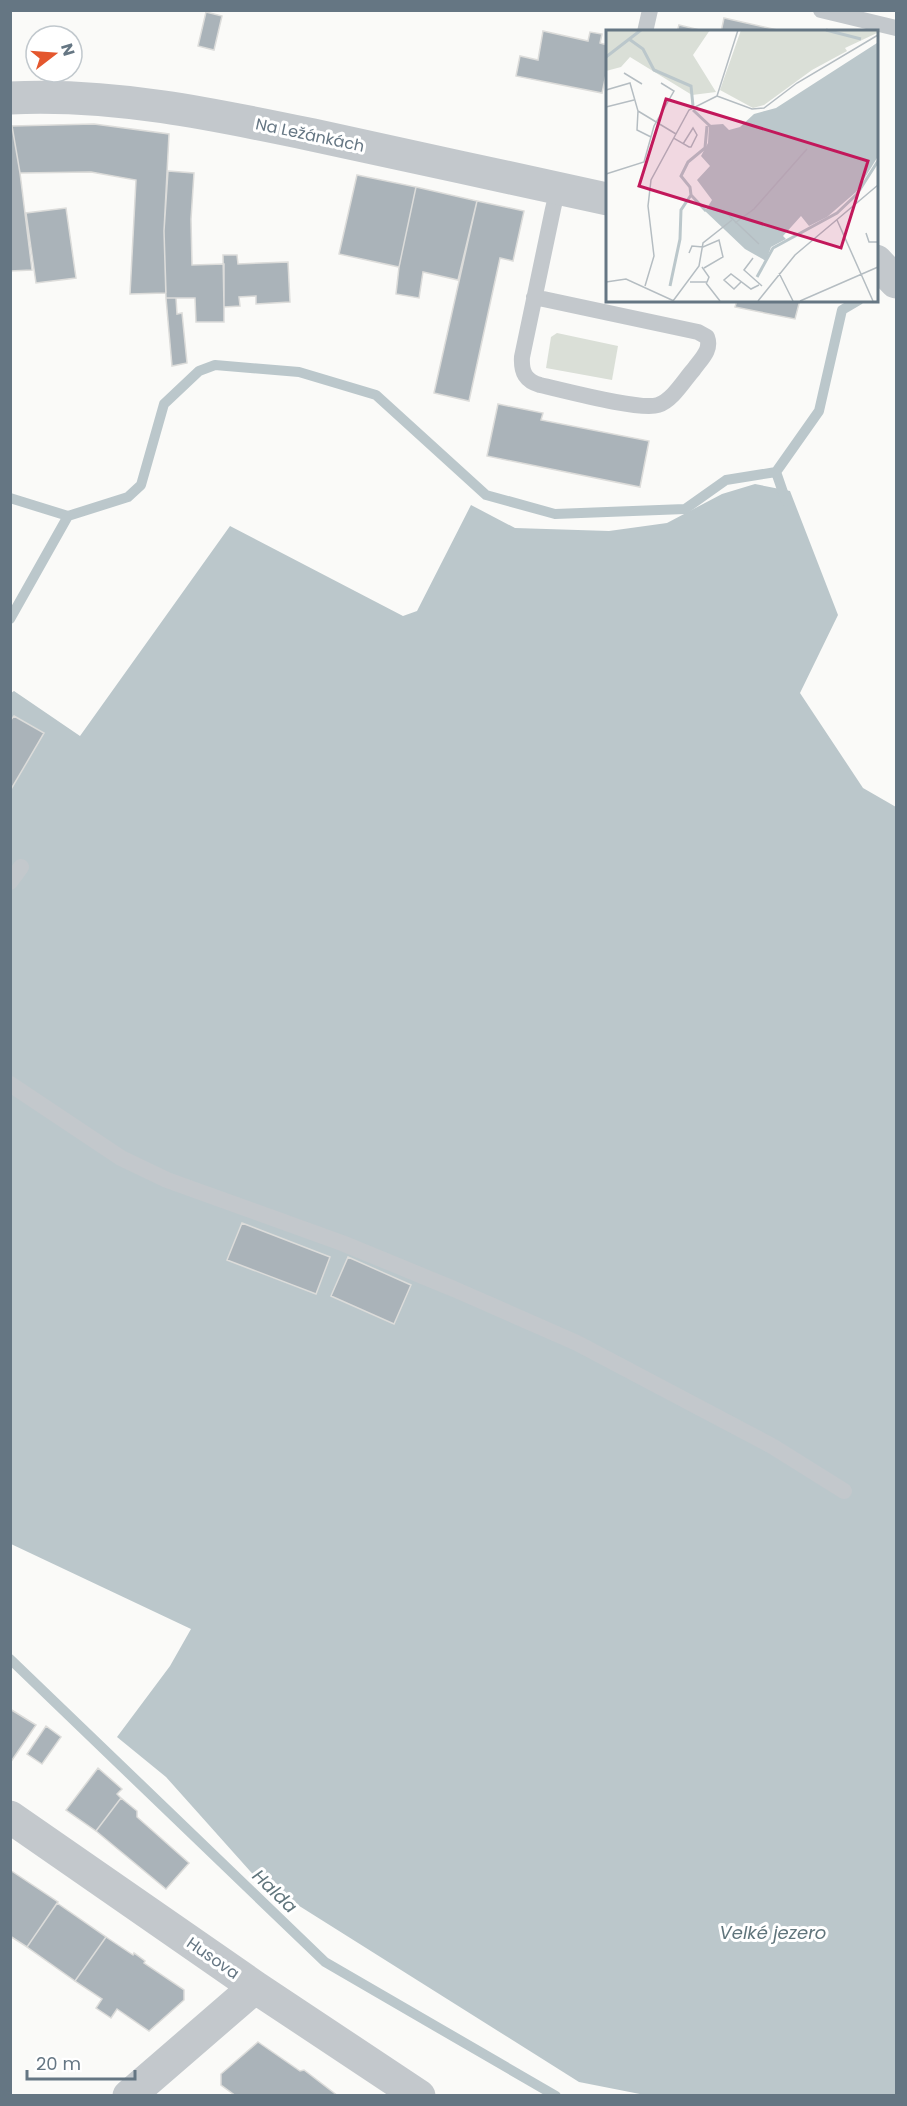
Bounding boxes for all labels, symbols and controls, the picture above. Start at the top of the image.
north arrow [24,24,84,84]
inset map [606,30,877,302]
text: N [55,41,81,59]
street label: Na Ležánkách [254,112,366,158]
water label: Halda [247,1863,303,1919]
water label: Velké jezero [720,1920,826,1945]
street label: Husova [182,1931,244,1985]
scale bar [27,2043,135,2081]
text: 20 m [36,2051,81,2076]

